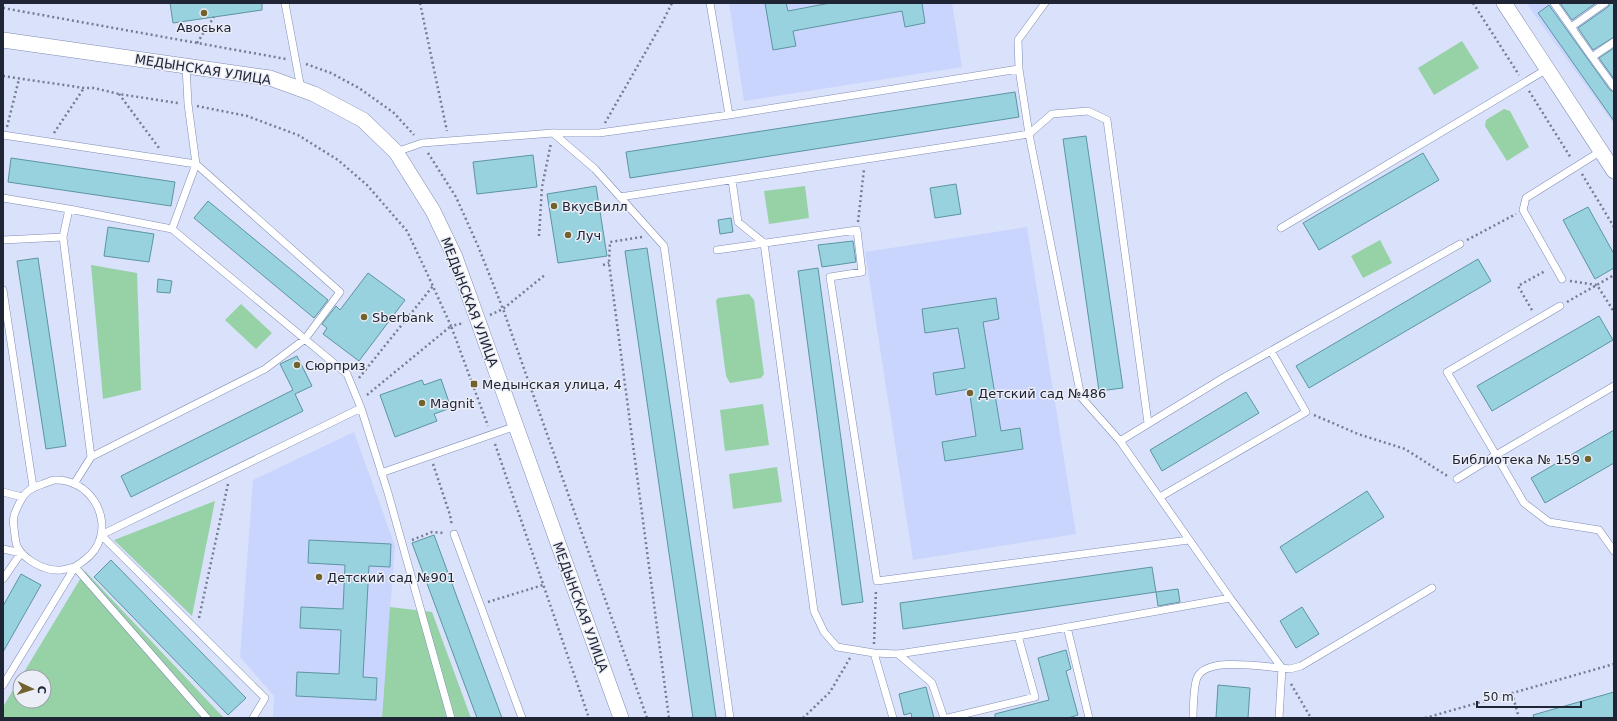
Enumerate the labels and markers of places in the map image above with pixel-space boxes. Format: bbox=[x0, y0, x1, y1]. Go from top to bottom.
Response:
marker: Авоська bbox=[199, 8, 209, 18]
place label: Авоська bbox=[176, 20, 232, 35]
place label: ВкусВилл bbox=[562, 199, 628, 214]
marker: ВкусВилл bbox=[549, 201, 559, 211]
place label: Луч bbox=[576, 228, 601, 243]
marker: Луч bbox=[563, 230, 573, 240]
place label: Sberbank bbox=[372, 310, 434, 325]
marker: Sberbank bbox=[359, 312, 369, 322]
place label: Сюрприз bbox=[305, 358, 365, 373]
marker: Сюрприз bbox=[292, 360, 302, 370]
place label: Медынская улица, 4 bbox=[482, 377, 622, 392]
marker: Медынская улица, 4 bbox=[469, 379, 479, 389]
place label: Детский сад №486 bbox=[978, 386, 1106, 401]
marker: Детский сад №486 bbox=[965, 388, 975, 398]
place label: Magnit bbox=[430, 396, 474, 411]
marker: Magnit bbox=[417, 398, 427, 408]
place label: Библиотека № 159 bbox=[1452, 452, 1580, 467]
marker: Библиотека № 159 bbox=[1583, 454, 1593, 464]
place label: Детский сад №901 bbox=[327, 570, 455, 585]
marker: Детский сад №901 bbox=[314, 572, 324, 582]

